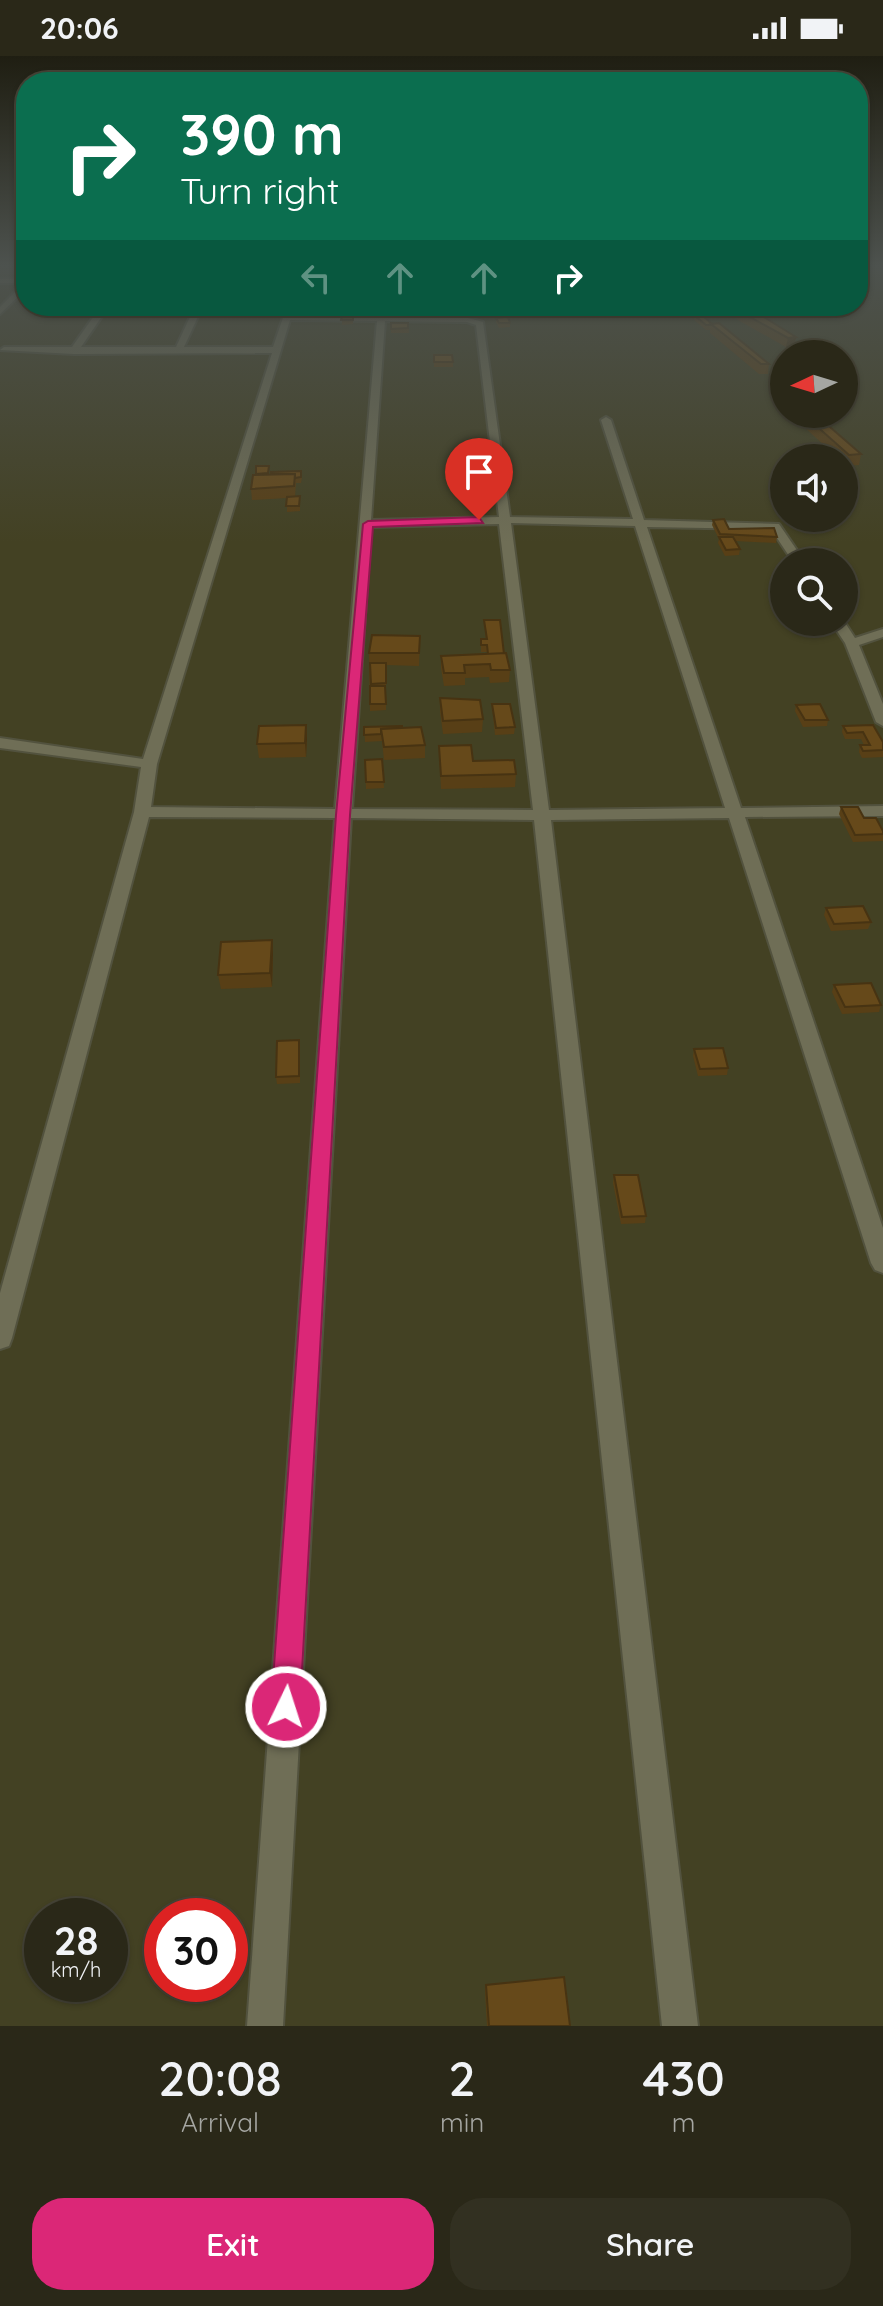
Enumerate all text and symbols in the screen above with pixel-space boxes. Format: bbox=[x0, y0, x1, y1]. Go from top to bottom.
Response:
text: 20:06 bbox=[40, 9, 119, 47]
text: 390 m bbox=[180, 99, 344, 169]
icon: right bbox=[48, 104, 152, 208]
text: Turn right bbox=[180, 168, 339, 213]
icon: left bbox=[294, 256, 338, 300]
icon: ahead bbox=[378, 256, 422, 300]
icon: ahead bbox=[462, 256, 506, 300]
icon: right bbox=[546, 256, 590, 300]
north arrow bbox=[770, 340, 858, 428]
map controls bbox=[770, 340, 858, 636]
pin bbox=[445, 438, 513, 520]
button: sound bbox=[770, 444, 858, 532]
icon: arrive bbox=[457, 450, 501, 494]
button: search bbox=[770, 548, 858, 636]
position arrow bbox=[244, 1665, 328, 1749]
speed limit sign: 30 bbox=[144, 1898, 248, 2002]
text: 28 bbox=[54, 1915, 98, 1965]
text: km/h bbox=[51, 1957, 101, 1982]
text: 20:08 bbox=[158, 2048, 282, 2108]
text: 2 bbox=[449, 2048, 476, 2108]
text: 430 bbox=[643, 2048, 725, 2108]
text: Arrival bbox=[181, 2106, 259, 2139]
text: min bbox=[440, 2106, 484, 2139]
text: m bbox=[672, 2106, 695, 2139]
button: Exit bbox=[32, 2198, 434, 2290]
button: Share bbox=[450, 2198, 851, 2290]

